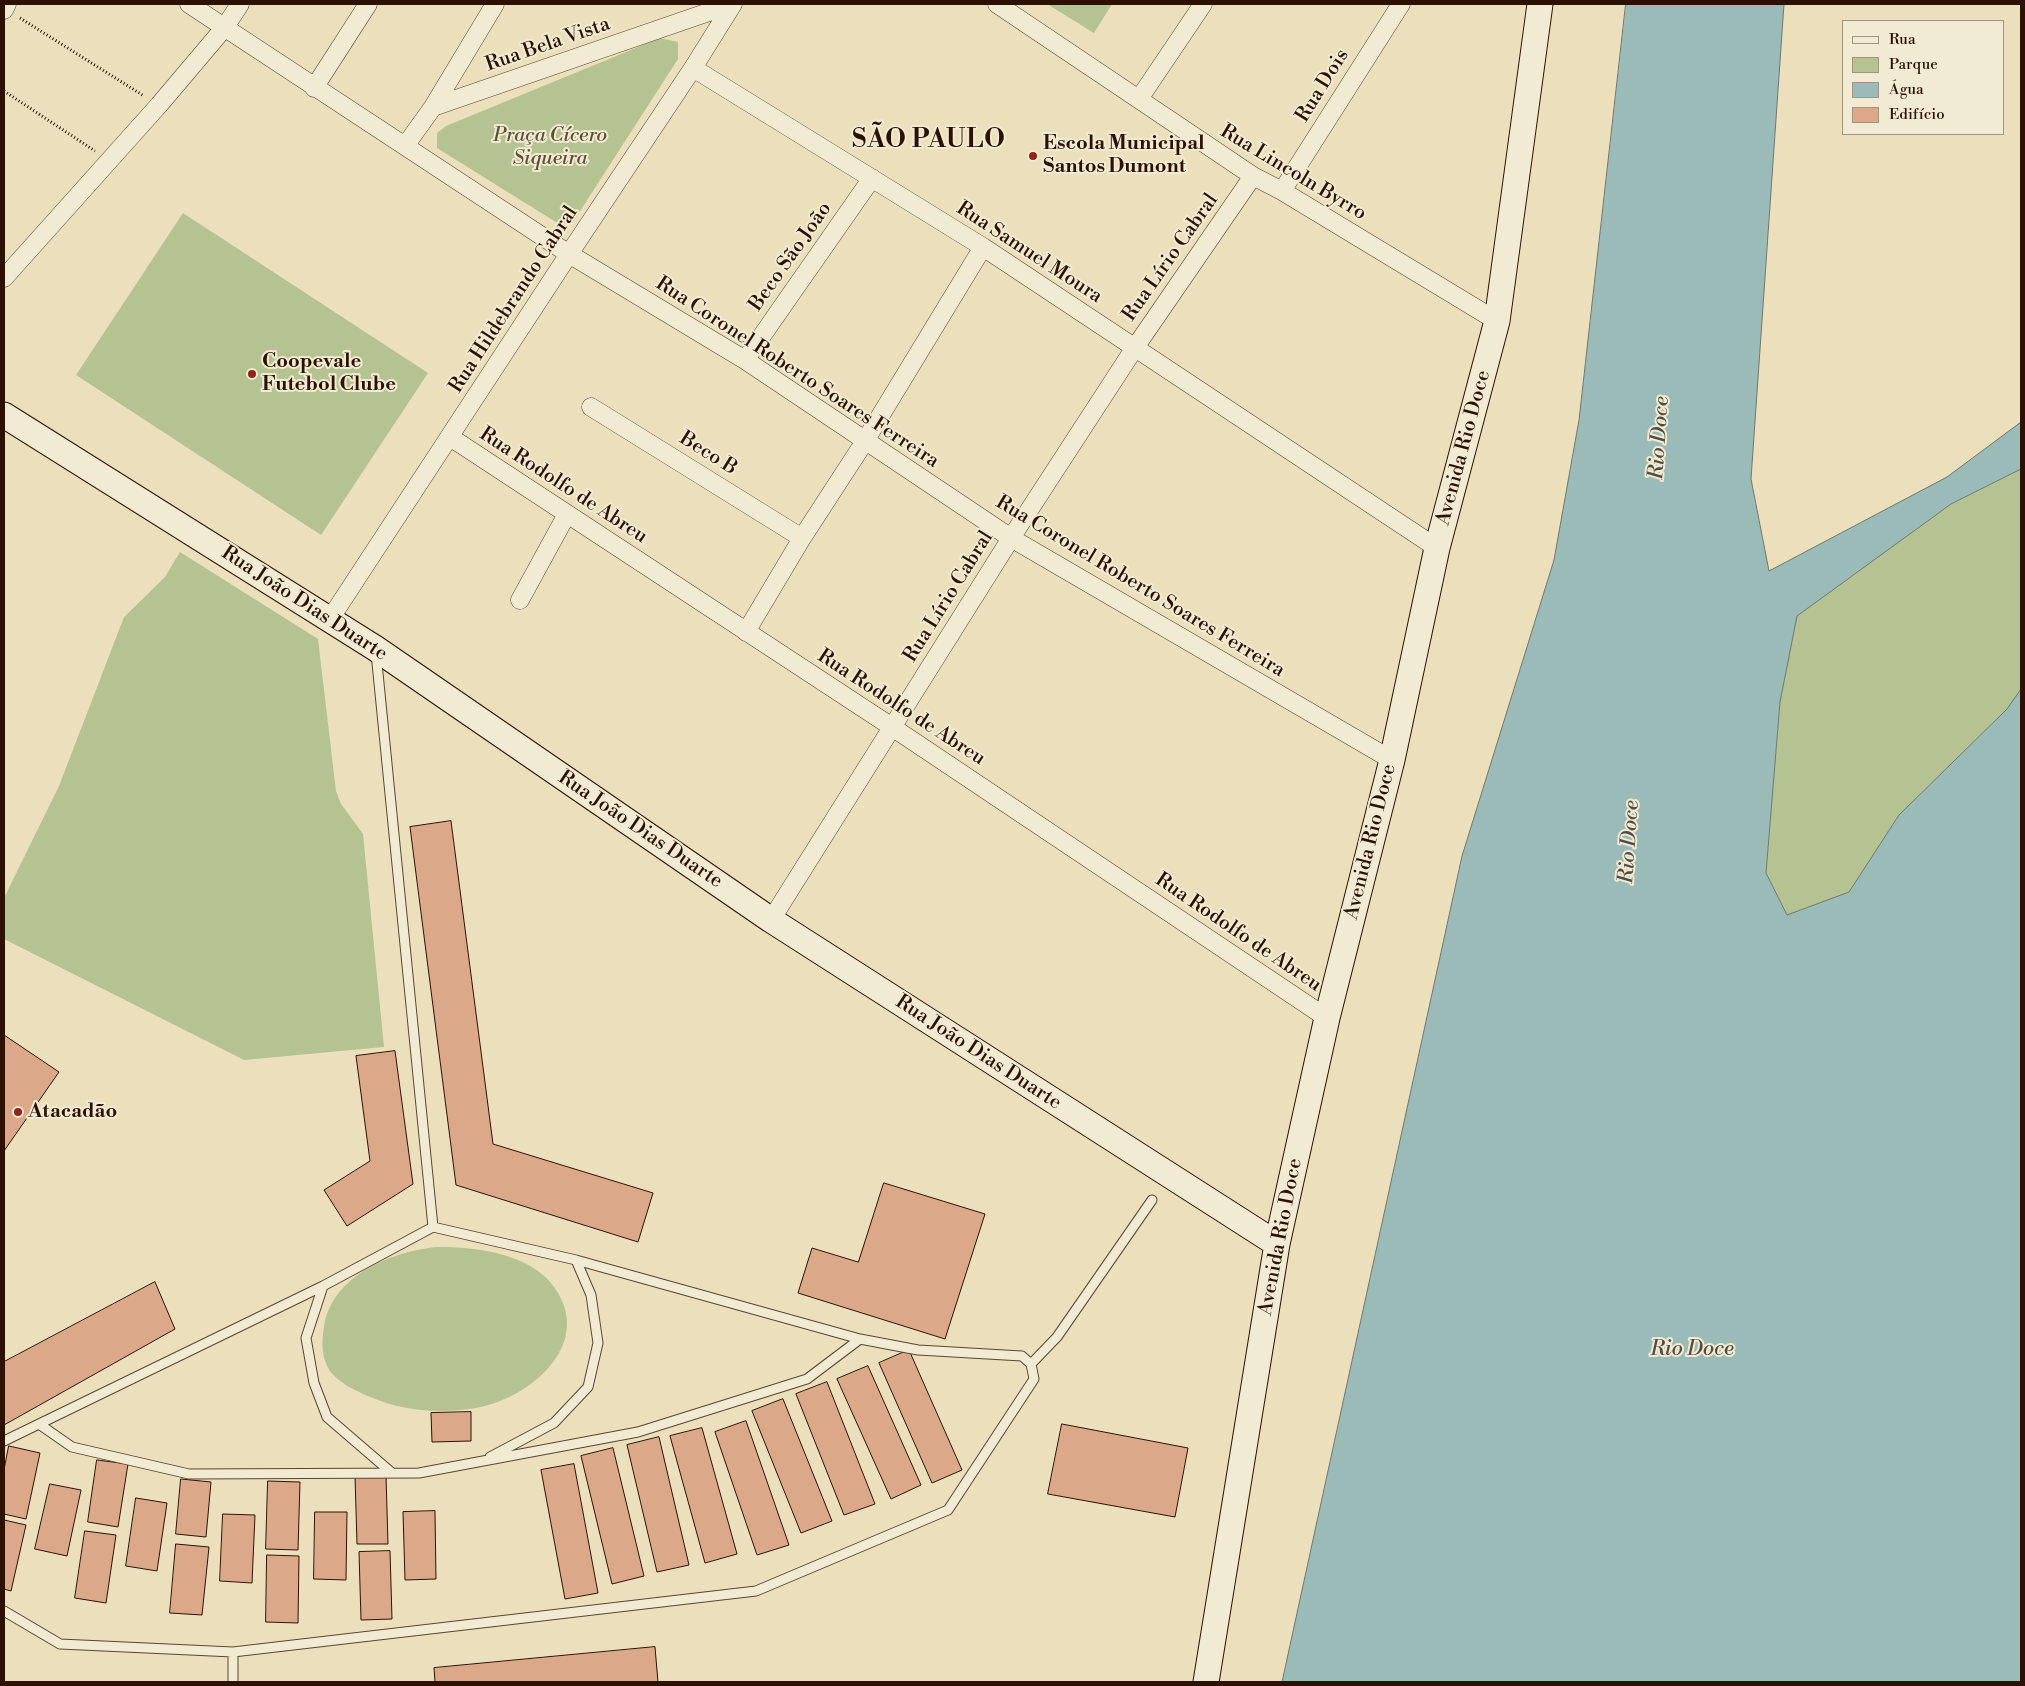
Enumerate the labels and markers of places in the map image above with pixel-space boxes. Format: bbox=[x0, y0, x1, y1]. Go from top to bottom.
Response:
place label: Escola Municipal Santos Dumont bbox=[1043, 132, 1205, 179]
marker: Escola Municipal Santos Dumont bbox=[1027, 150, 1039, 162]
place label: Coopevale Futebol Clube bbox=[262, 350, 396, 397]
marker: Coopevale Futebol Clube bbox=[246, 368, 258, 380]
place label: Atacadão bbox=[28, 1100, 117, 1124]
marker: Atacadão bbox=[12, 1106, 24, 1118]

